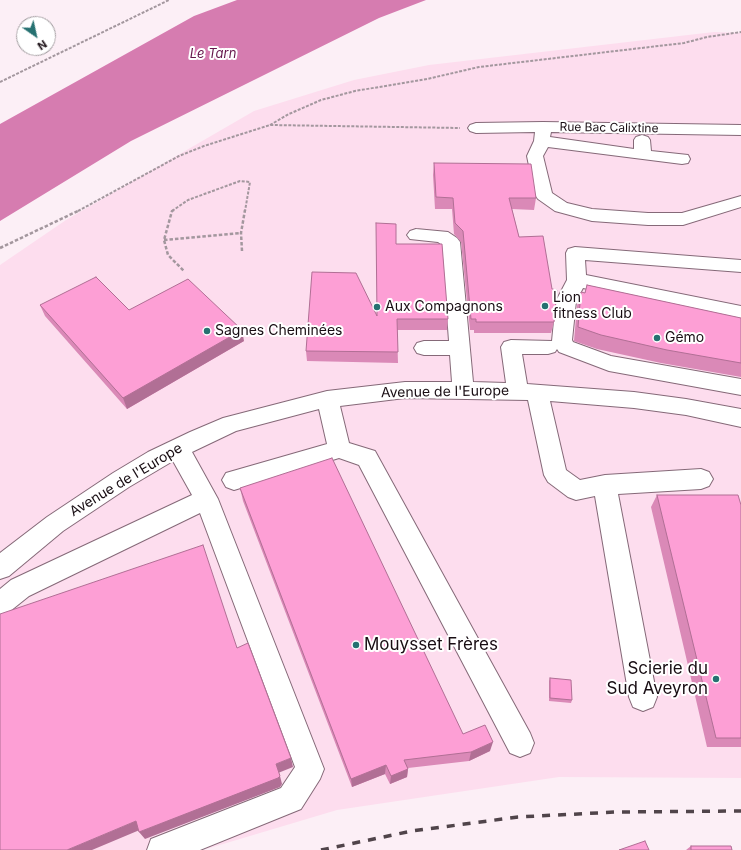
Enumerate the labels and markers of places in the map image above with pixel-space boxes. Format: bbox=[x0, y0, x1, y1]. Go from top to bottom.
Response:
place label: Lion fitness Club bbox=[553, 290, 632, 322]
place label: Aux Compagnons bbox=[385, 299, 503, 315]
marker: Lion fitness Club bbox=[540, 301, 550, 311]
marker: Aux Compagnons bbox=[372, 302, 382, 312]
place label: Sagnes Cheminées bbox=[215, 323, 342, 339]
marker: Sagnes Cheminées bbox=[202, 326, 212, 336]
place label: Gémo bbox=[665, 330, 704, 346]
marker: Gémo bbox=[652, 333, 662, 343]
place label: Mouysset Frères bbox=[364, 635, 498, 655]
marker: Mouysset Frères bbox=[351, 640, 361, 650]
place label: Scierie du Sud Aveyron bbox=[607, 659, 708, 699]
marker: Scierie du Sud Aveyron bbox=[711, 674, 721, 684]

